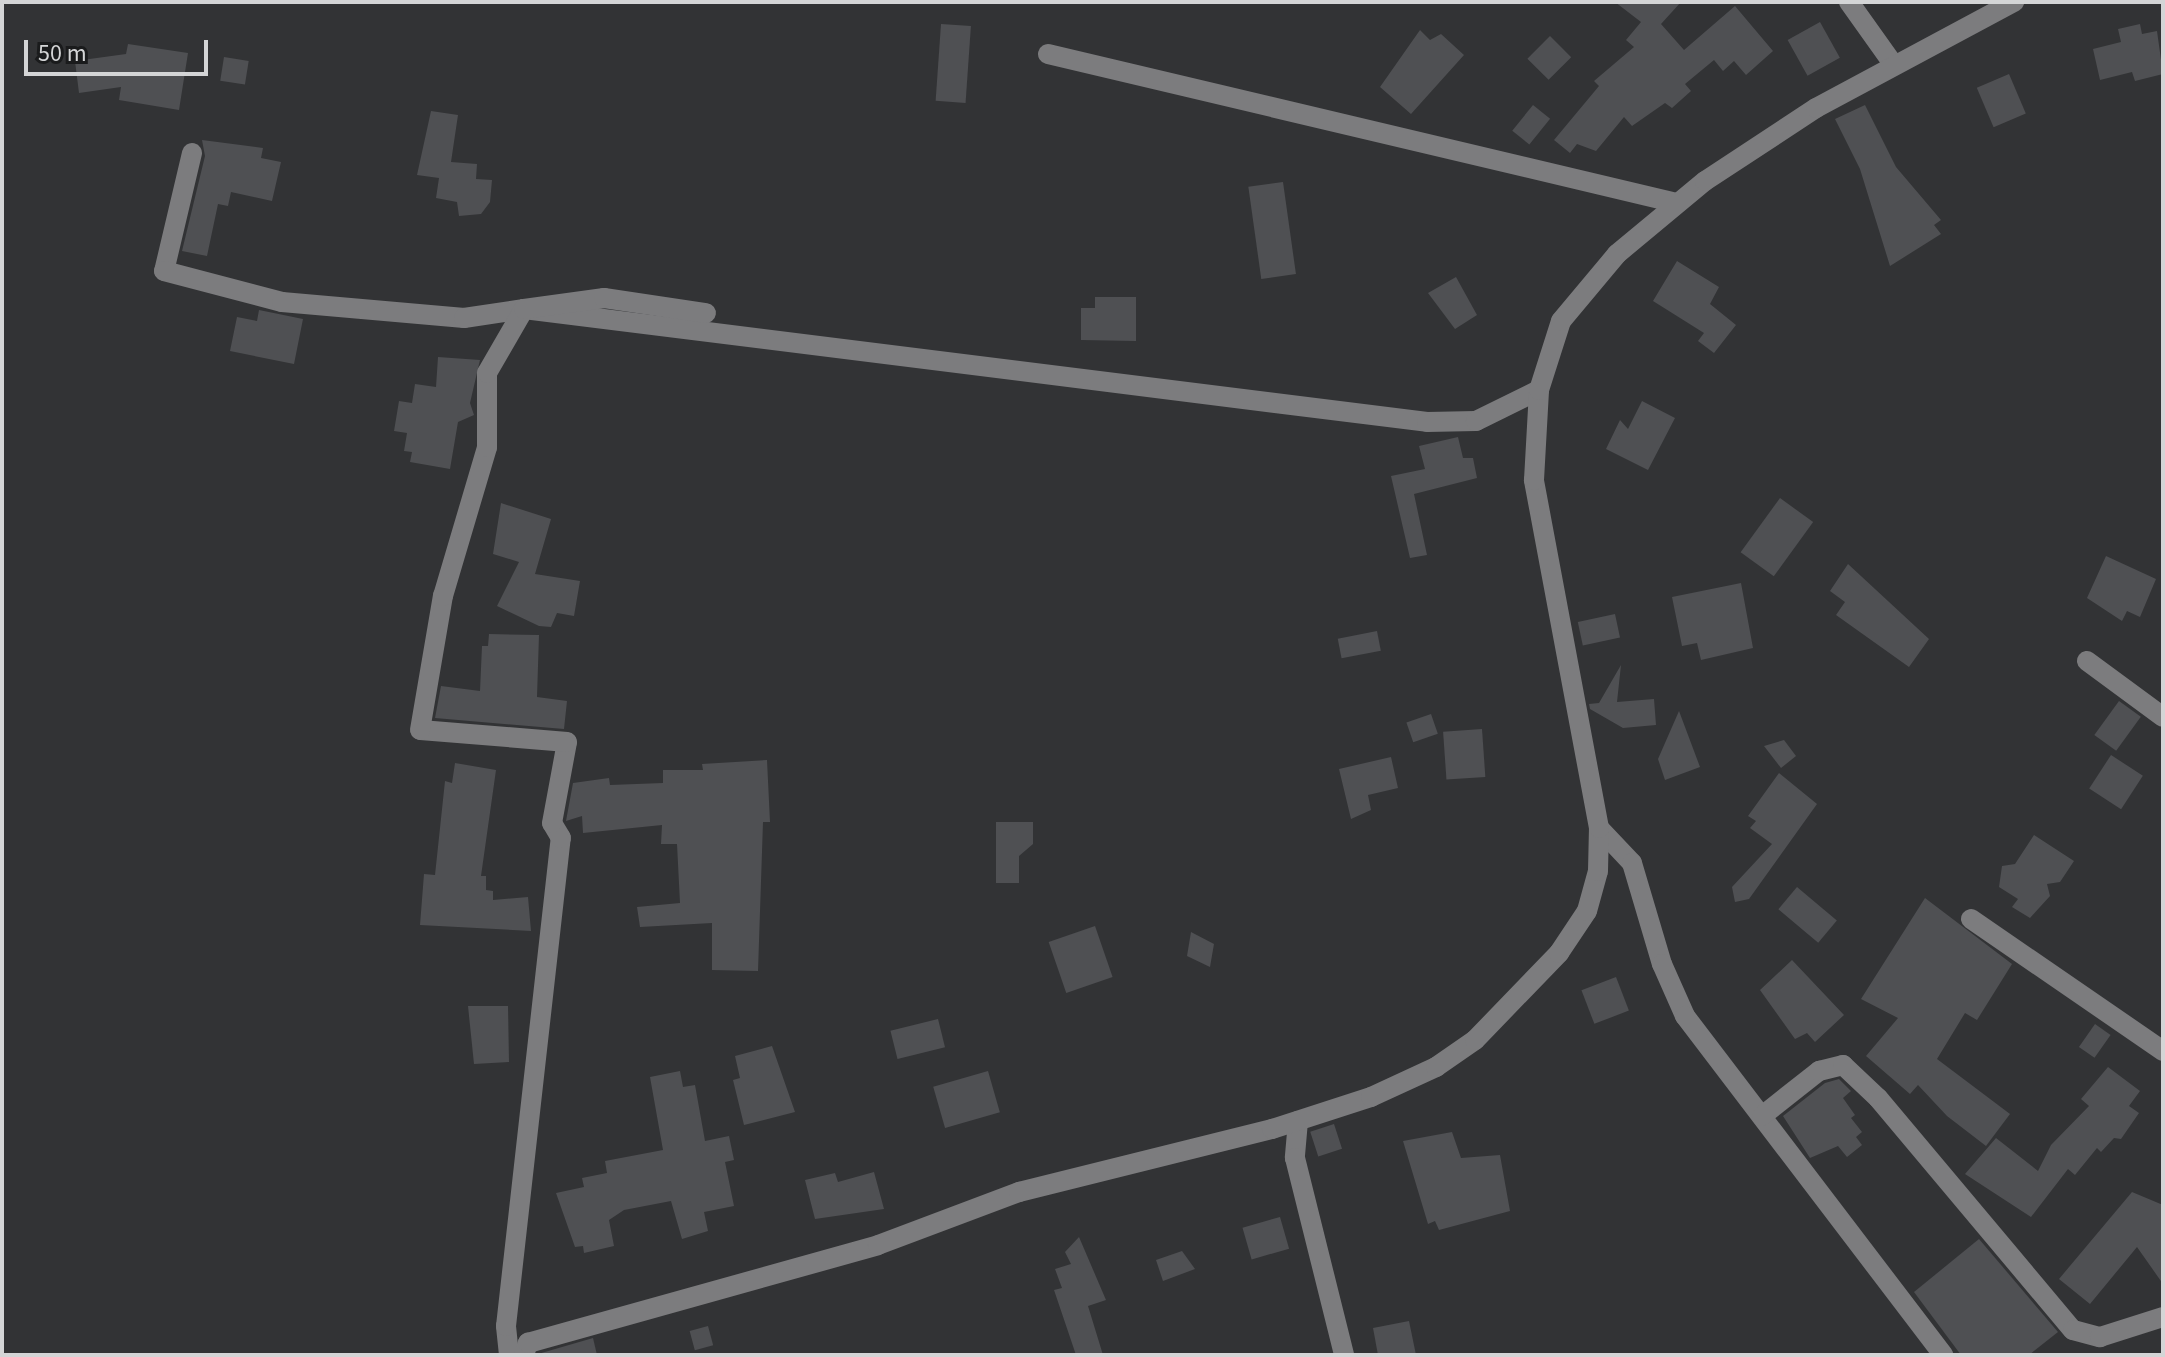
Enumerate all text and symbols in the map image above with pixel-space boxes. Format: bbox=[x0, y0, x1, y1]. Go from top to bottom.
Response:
scale bar bbox=[28, 24, 212, 74]
text: 50 m bbox=[38, 36, 87, 71]

